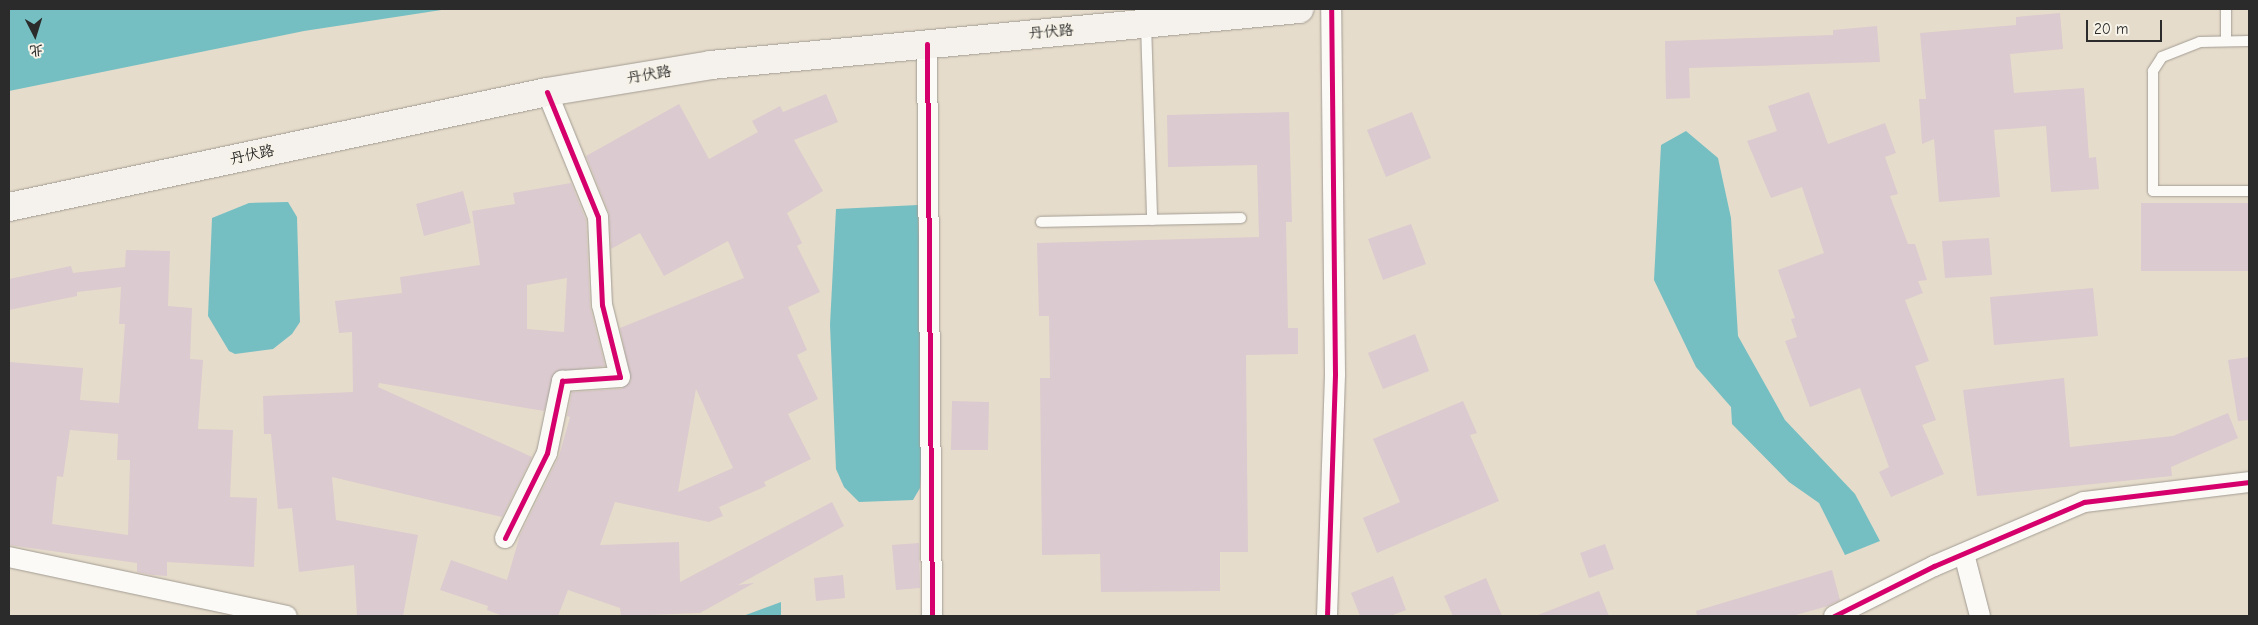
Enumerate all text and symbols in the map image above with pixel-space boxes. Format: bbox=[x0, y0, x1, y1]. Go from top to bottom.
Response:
north arrow bbox=[10, 10, 60, 60]
scale bar bbox=[2088, 10, 2164, 42]
text: 20 m bbox=[2094, 20, 2128, 38]
street label: 丹伏路 bbox=[1028, 21, 1074, 43]
text: 北 bbox=[29, 41, 44, 60]
street label: 丹伏路 bbox=[625, 62, 673, 88]
street label: 丹伏路 bbox=[228, 142, 276, 168]

